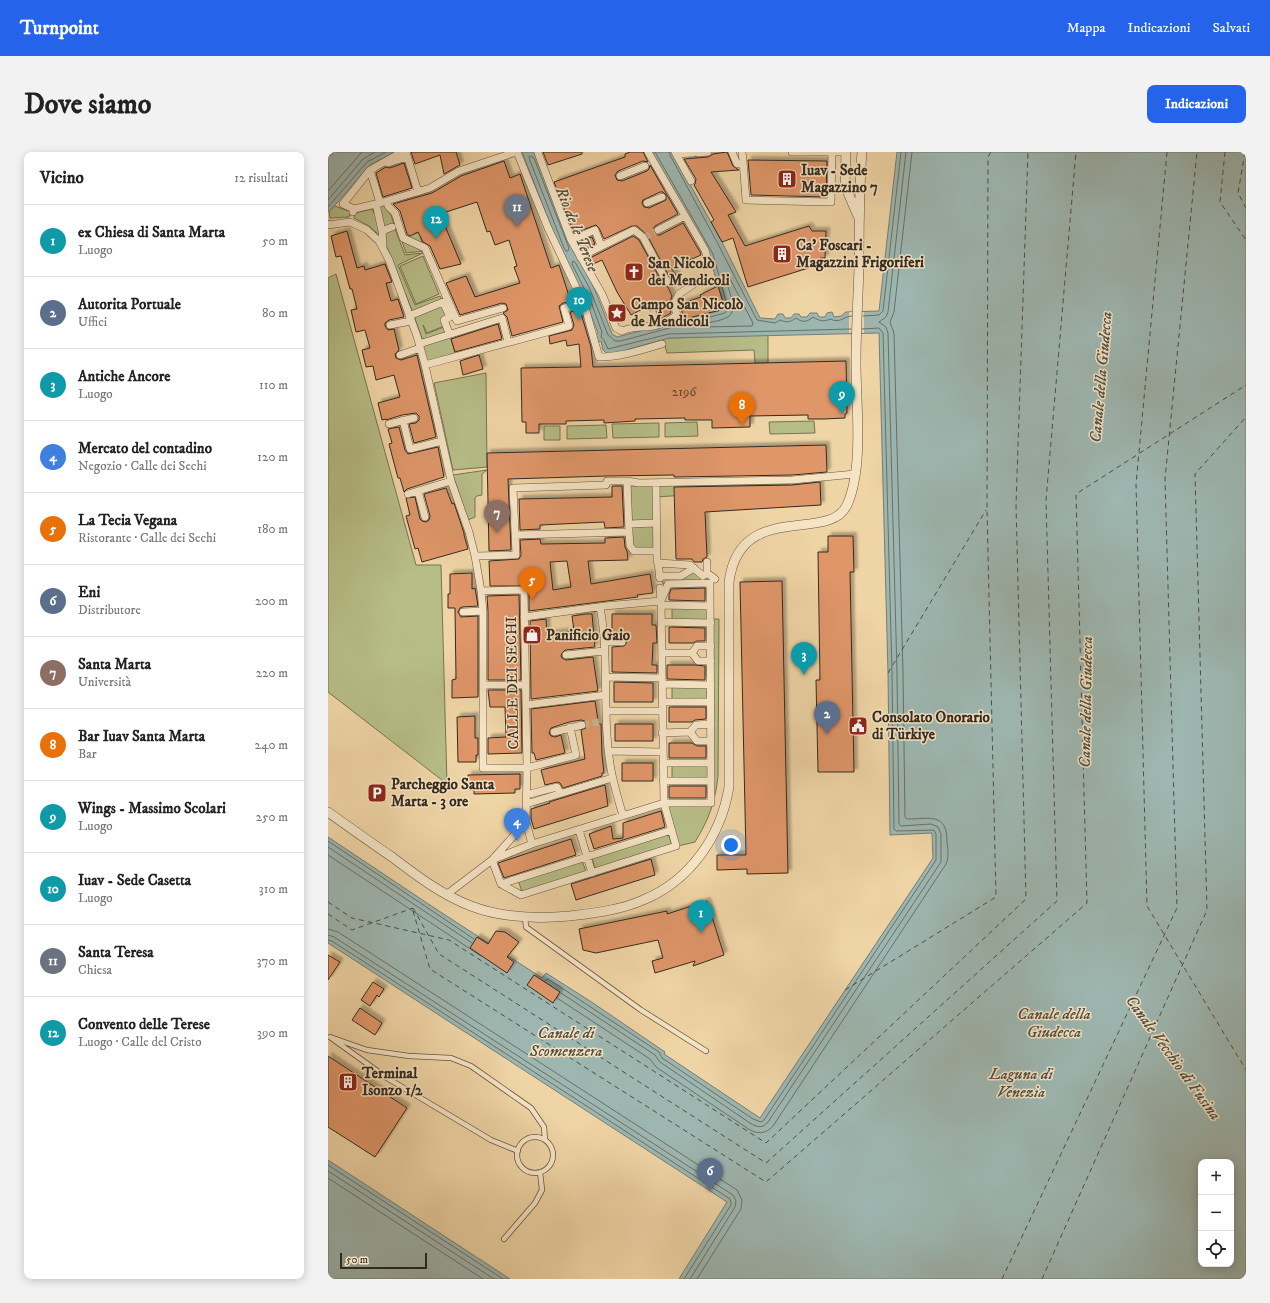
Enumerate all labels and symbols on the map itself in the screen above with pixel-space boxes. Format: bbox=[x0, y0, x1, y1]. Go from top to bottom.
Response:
place label: Iuav - Sede Magazzino 7 bbox=[801, 161, 878, 197]
building icon: Iuav - Sede Magazzino 7 bbox=[776, 168, 798, 190]
water label: Rio de le Terese bbox=[551, 183, 603, 275]
pin: 11 bbox=[504, 194, 530, 227]
pin: 12 bbox=[423, 206, 449, 239]
place label: Ca' Foscari - Magazzini Frigoriferi bbox=[796, 236, 924, 272]
building icon: Ca' Foscari - Magazzini Frigoriferi bbox=[771, 243, 793, 265]
place label: San Nicolò dei Mendicoli bbox=[648, 254, 730, 290]
church icon: San Nicolò dei Mendicoli bbox=[623, 261, 645, 283]
pin: 10 bbox=[566, 287, 592, 320]
place label: Campo San Nicolò de Mendicoli bbox=[631, 295, 744, 331]
place icon: Campo San Nicolò de Mendicoli bbox=[606, 302, 628, 324]
water label: Canale della Giudecca bbox=[1085, 311, 1117, 443]
pin: 9 bbox=[829, 381, 855, 414]
house number: 2196 bbox=[672, 384, 697, 400]
pin: 8 bbox=[729, 392, 755, 425]
pin: 7 bbox=[484, 500, 510, 533]
pin: 5 bbox=[519, 567, 545, 600]
street label: CALLE DEI SECHI bbox=[502, 616, 523, 750]
shop icon: Panificio Gaio bbox=[521, 624, 543, 646]
place label: Panificio Gaio bbox=[546, 626, 631, 645]
water label: Canale della Giudecca bbox=[1075, 636, 1097, 768]
pin: 3 bbox=[791, 642, 817, 675]
pin: 2 bbox=[814, 701, 840, 734]
place label: Consolato Onorario di Türkiye bbox=[872, 708, 991, 744]
public building icon: Consolato Onorario di Türkiye bbox=[847, 715, 869, 737]
place label: Parcheggio Santa Marta - 3 ore bbox=[391, 775, 495, 811]
parking icon: Parcheggio Santa Marta - 3 ore bbox=[366, 782, 388, 804]
pin: 4 bbox=[504, 808, 530, 841]
your location bbox=[721, 835, 741, 855]
pin: 1 bbox=[688, 900, 714, 933]
water label: Canale Vecchio di Fusina bbox=[1121, 991, 1225, 1124]
water label: Canale della Giudecca bbox=[1017, 1004, 1091, 1042]
water label: Canale di Scomenzera bbox=[529, 1023, 603, 1061]
place label: Terminal Isonzo 1/2 bbox=[361, 1064, 423, 1100]
water label: Laguna di Venezia bbox=[988, 1064, 1054, 1102]
building icon: Terminal Isonzo 1/2 bbox=[337, 1071, 359, 1093]
pin: 6 bbox=[697, 1158, 723, 1191]
scale bar bbox=[340, 1251, 427, 1270]

